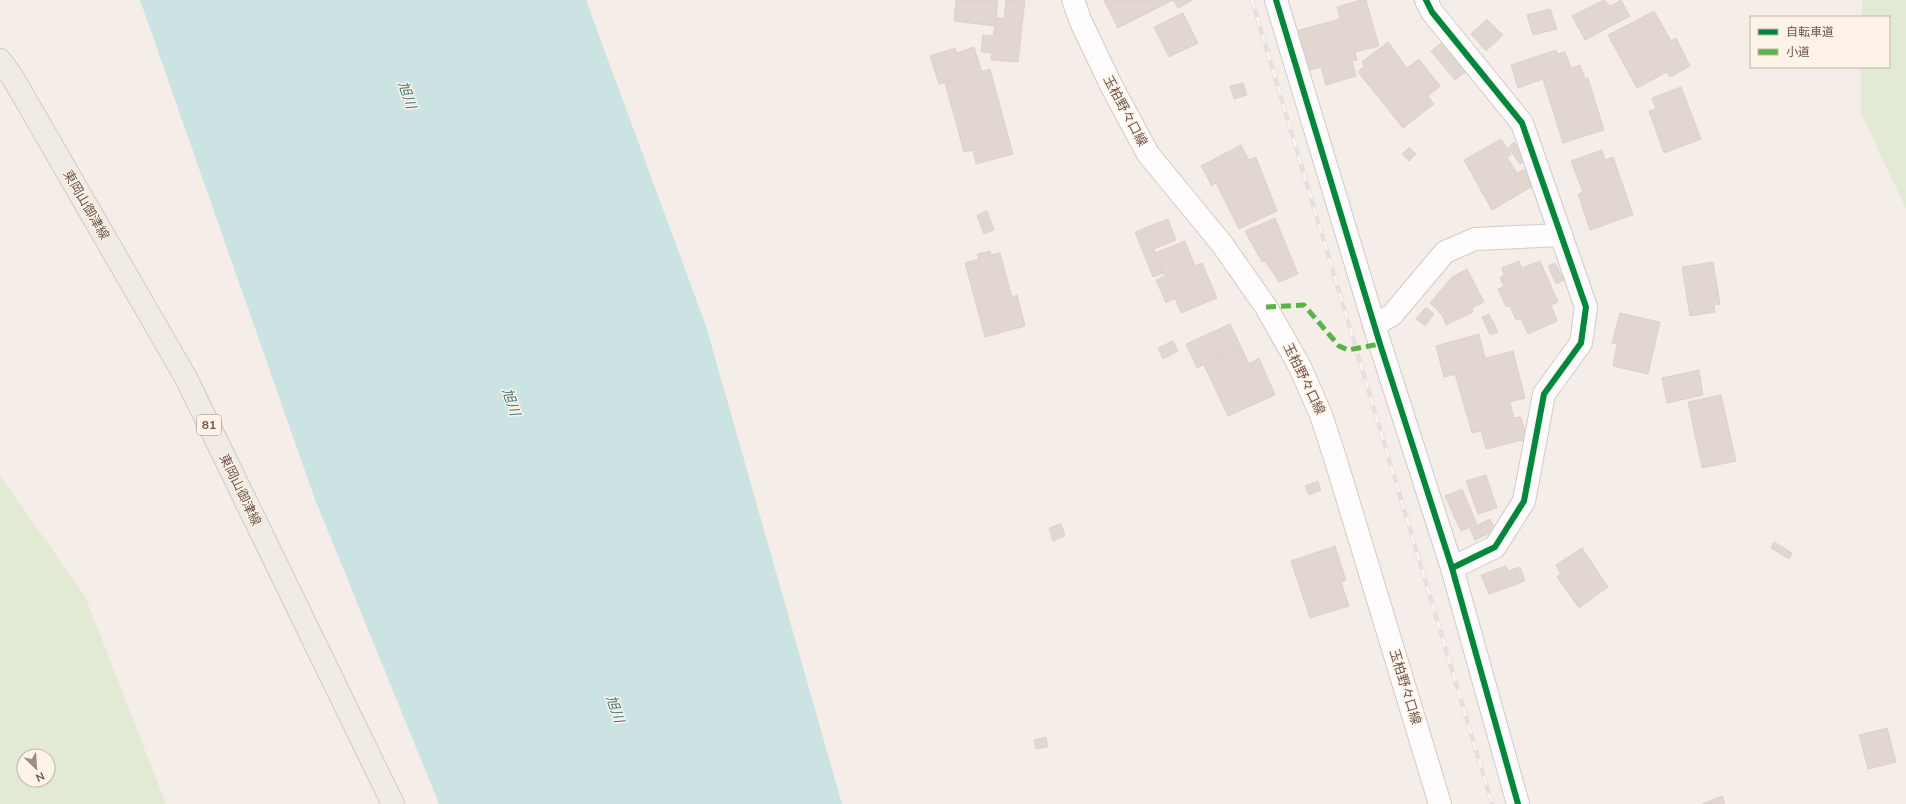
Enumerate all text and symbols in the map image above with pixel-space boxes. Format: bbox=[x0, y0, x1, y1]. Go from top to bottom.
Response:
legend bbox=[1750, 16, 1890, 68]
text: 自転車道 bbox=[1786, 24, 1834, 40]
text: 小道 bbox=[1786, 44, 1810, 60]
street label: 玉柏野々口線 bbox=[1099, 72, 1151, 150]
water label: 旭川 bbox=[393, 79, 421, 113]
street label: 東岡山御津線 bbox=[59, 167, 113, 243]
street label: 玉柏野々口線 bbox=[1279, 340, 1329, 418]
water label: 旭川 bbox=[497, 386, 525, 420]
road number: 81 bbox=[197, 415, 221, 435]
street label: 東岡山御津線 bbox=[215, 451, 265, 529]
street label: 玉柏野々口線 bbox=[1385, 647, 1425, 727]
water label: 旭川 bbox=[601, 693, 629, 727]
north arrow bbox=[16, 748, 56, 788]
text: N bbox=[33, 768, 47, 785]

